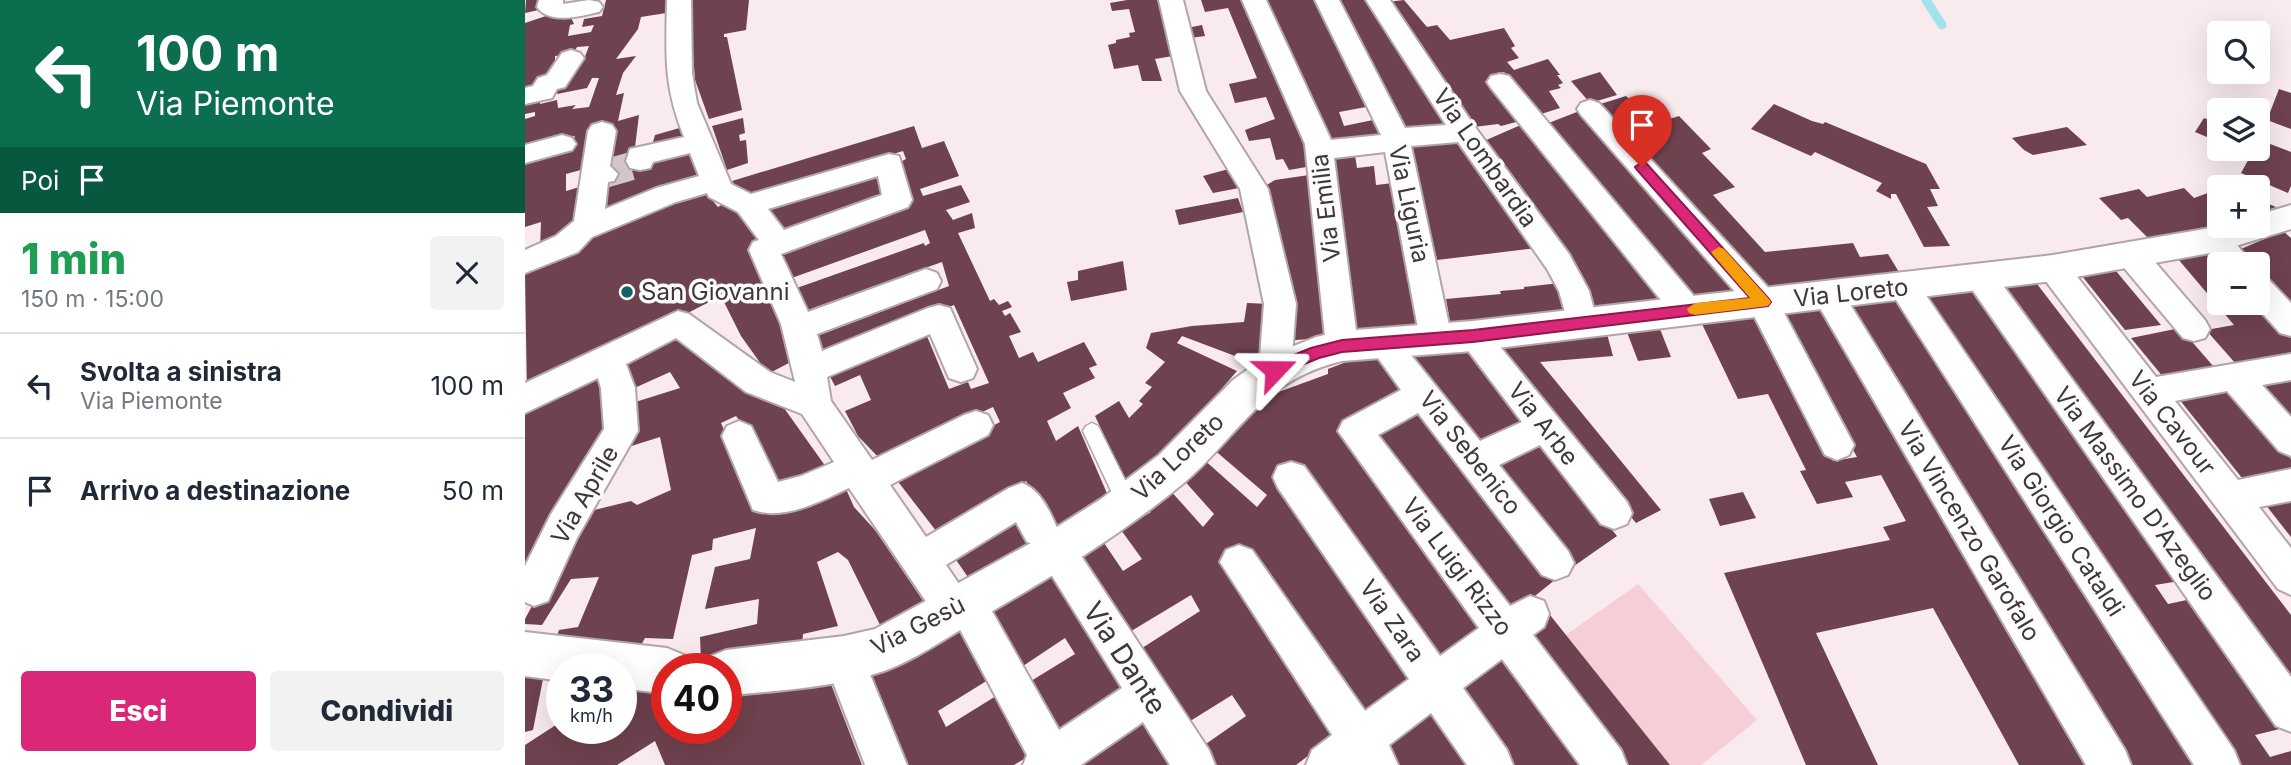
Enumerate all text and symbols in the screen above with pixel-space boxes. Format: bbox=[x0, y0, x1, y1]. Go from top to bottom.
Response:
map controls bbox=[2207, 21, 2270, 315]
button: search bbox=[2207, 21, 2270, 84]
text: 100 m bbox=[136, 24, 280, 83]
icon: left bbox=[21, 28, 112, 119]
street label: Via Lombardia bbox=[1427, 83, 1544, 233]
text: Via Piemonte bbox=[136, 84, 335, 123]
pin bbox=[1612, 95, 1672, 167]
button: layers bbox=[2207, 98, 2270, 161]
icon: arrive bbox=[1623, 106, 1661, 144]
street label: Via Liguria bbox=[1383, 142, 1436, 265]
street label: Via Emilia bbox=[1304, 152, 1347, 264]
icon: arrive bbox=[73, 161, 111, 199]
text: Poi bbox=[21, 165, 59, 196]
button: + bbox=[2207, 175, 2270, 238]
text: 1 min bbox=[21, 233, 126, 284]
button: close bbox=[430, 236, 504, 310]
button: − bbox=[2207, 252, 2270, 315]
street label: Via Loreto bbox=[1792, 272, 1910, 313]
place label: San Giovanni bbox=[641, 277, 789, 306]
marker: San Giovanni bbox=[619, 284, 635, 300]
text: 150 m · 15:00 bbox=[21, 285, 164, 313]
position arrow bbox=[1238, 333, 1312, 407]
text: Svolta a sinistra bbox=[80, 356, 282, 387]
street label: Via Cavour bbox=[2123, 365, 2222, 480]
icon: left bbox=[21, 367, 59, 405]
text: 100 m bbox=[431, 370, 504, 401]
street label: Via Arbe bbox=[1502, 376, 1585, 471]
street label: Via Massimo D'Azeglio bbox=[2048, 381, 2223, 607]
street label: Via Sebenico bbox=[1413, 385, 1528, 520]
text: Via Piemonte bbox=[80, 387, 223, 415]
street label: Via Loreto bbox=[1126, 407, 1230, 507]
street label: Via Vincenzo Garofalo bbox=[1892, 415, 2047, 646]
street label: Via Giorgio Cataldi bbox=[1992, 430, 2131, 622]
street label: Via Aprile bbox=[545, 440, 624, 549]
icon: arrive bbox=[21, 472, 59, 510]
text: Arrivo a destinazione bbox=[80, 475, 350, 506]
text: 50 m bbox=[442, 475, 504, 506]
street label: Via Luigi Rizzo bbox=[1396, 492, 1519, 641]
street label: Via Zara bbox=[1354, 574, 1431, 667]
street label: Via Gesù bbox=[866, 590, 970, 661]
street label: Via Dante bbox=[1076, 595, 1174, 721]
speed limit sign: 40 bbox=[651, 653, 742, 744]
text: 33 bbox=[569, 668, 614, 710]
button: Esci bbox=[21, 671, 256, 751]
button: Condividi bbox=[270, 671, 504, 751]
text: km/h bbox=[570, 705, 613, 726]

